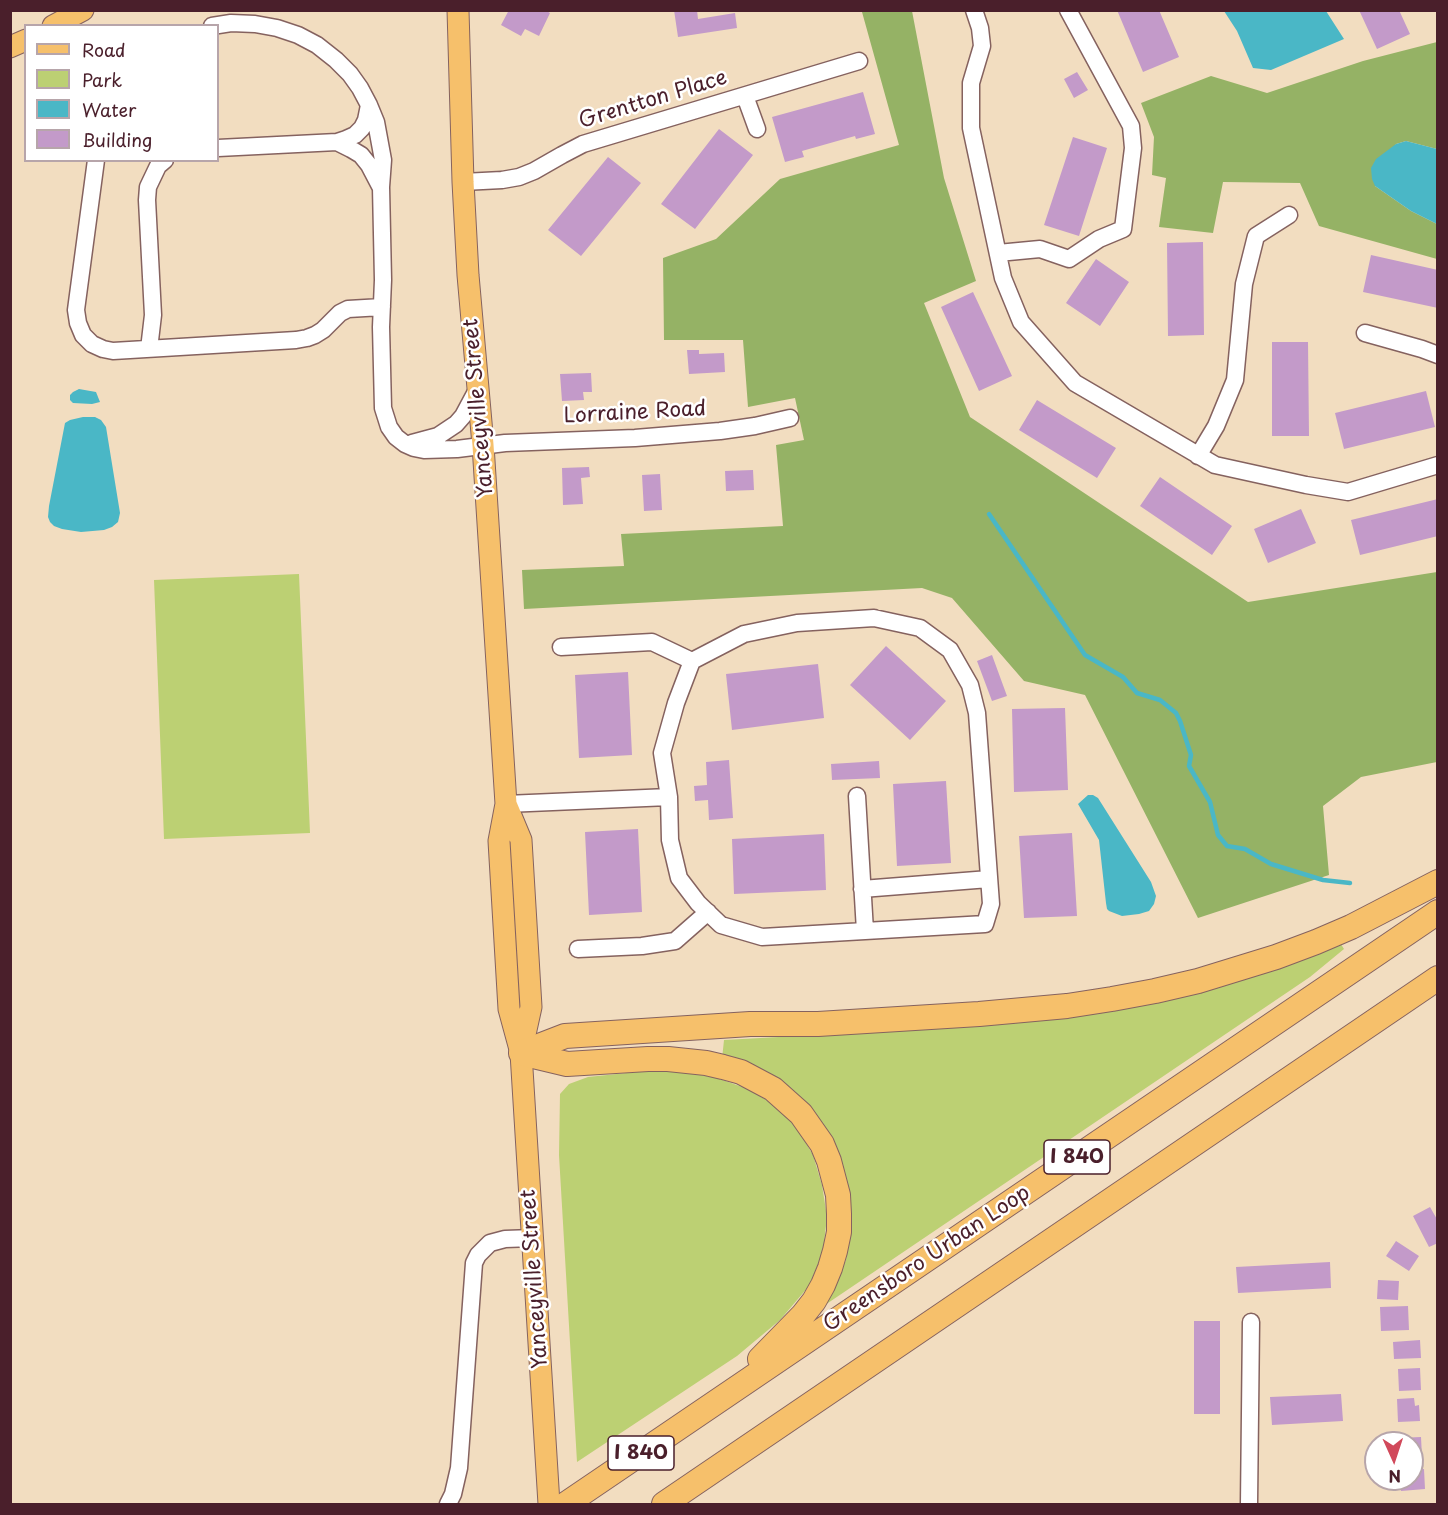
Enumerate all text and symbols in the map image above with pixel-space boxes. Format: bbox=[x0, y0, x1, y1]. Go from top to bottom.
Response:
legend bbox=[24, 24, 219, 162]
text: Road bbox=[82, 36, 126, 63]
street label: Grentton Place bbox=[576, 65, 730, 135]
text: Park bbox=[82, 66, 122, 93]
text: Water bbox=[82, 96, 136, 123]
text: Building bbox=[82, 126, 152, 153]
street label: Yanceyville Street bbox=[459, 317, 499, 499]
street label: Lorraine Road bbox=[563, 397, 707, 429]
road number: I 840 bbox=[1044, 1140, 1110, 1174]
street label: Greensboro Urban Loop bbox=[819, 1180, 1035, 1338]
street label: Yanceyville Street bbox=[516, 1188, 554, 1370]
north arrow bbox=[1364, 1431, 1424, 1491]
road number: I 840 bbox=[608, 1436, 674, 1470]
text: N bbox=[1388, 1465, 1402, 1489]

